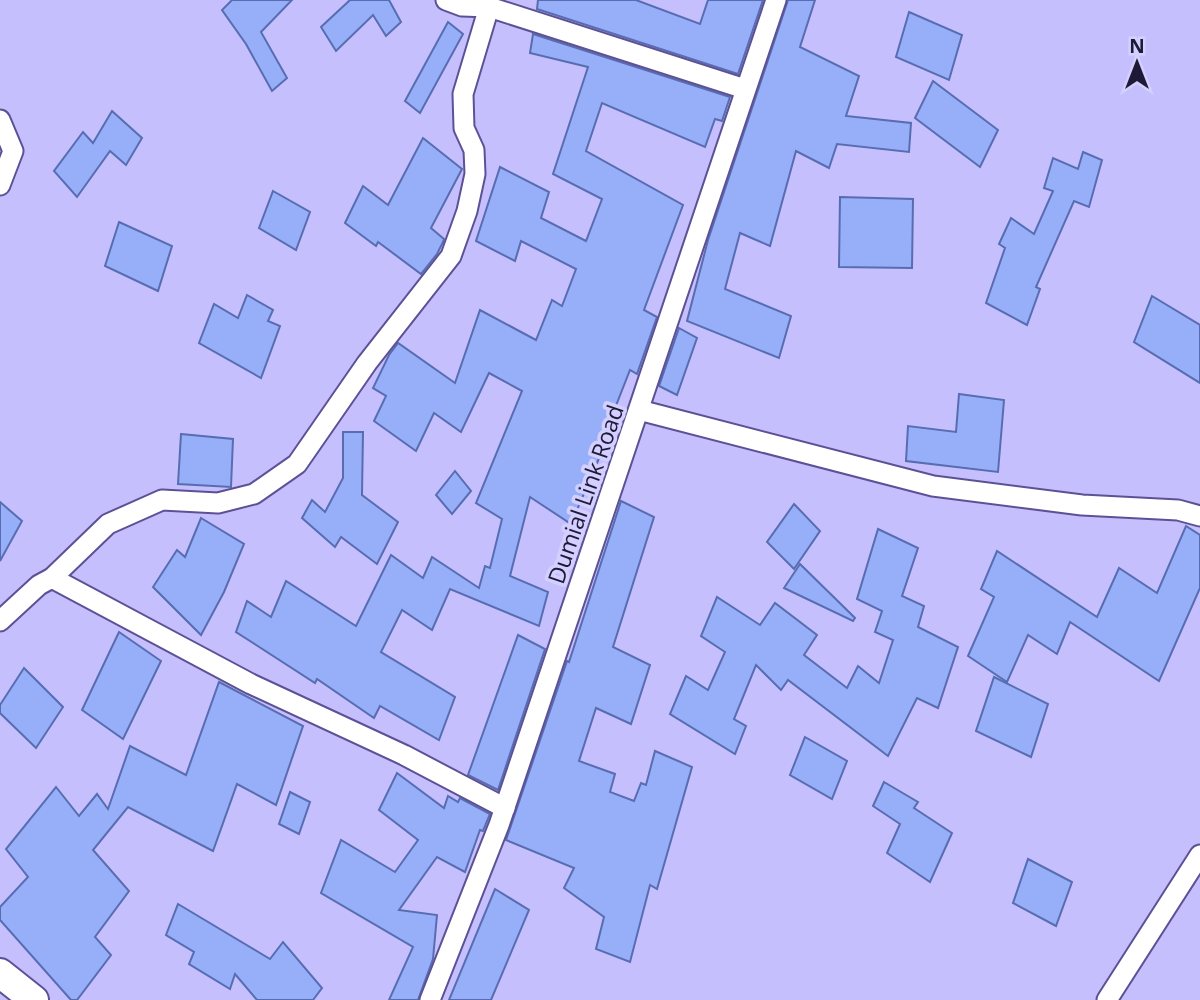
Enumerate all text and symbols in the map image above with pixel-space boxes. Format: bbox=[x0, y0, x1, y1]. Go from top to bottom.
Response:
north arrow bbox=[1102, 28, 1172, 98]
text: N bbox=[1129, 33, 1145, 59]
street label: Dumial Link Road bbox=[539, 400, 631, 588]

